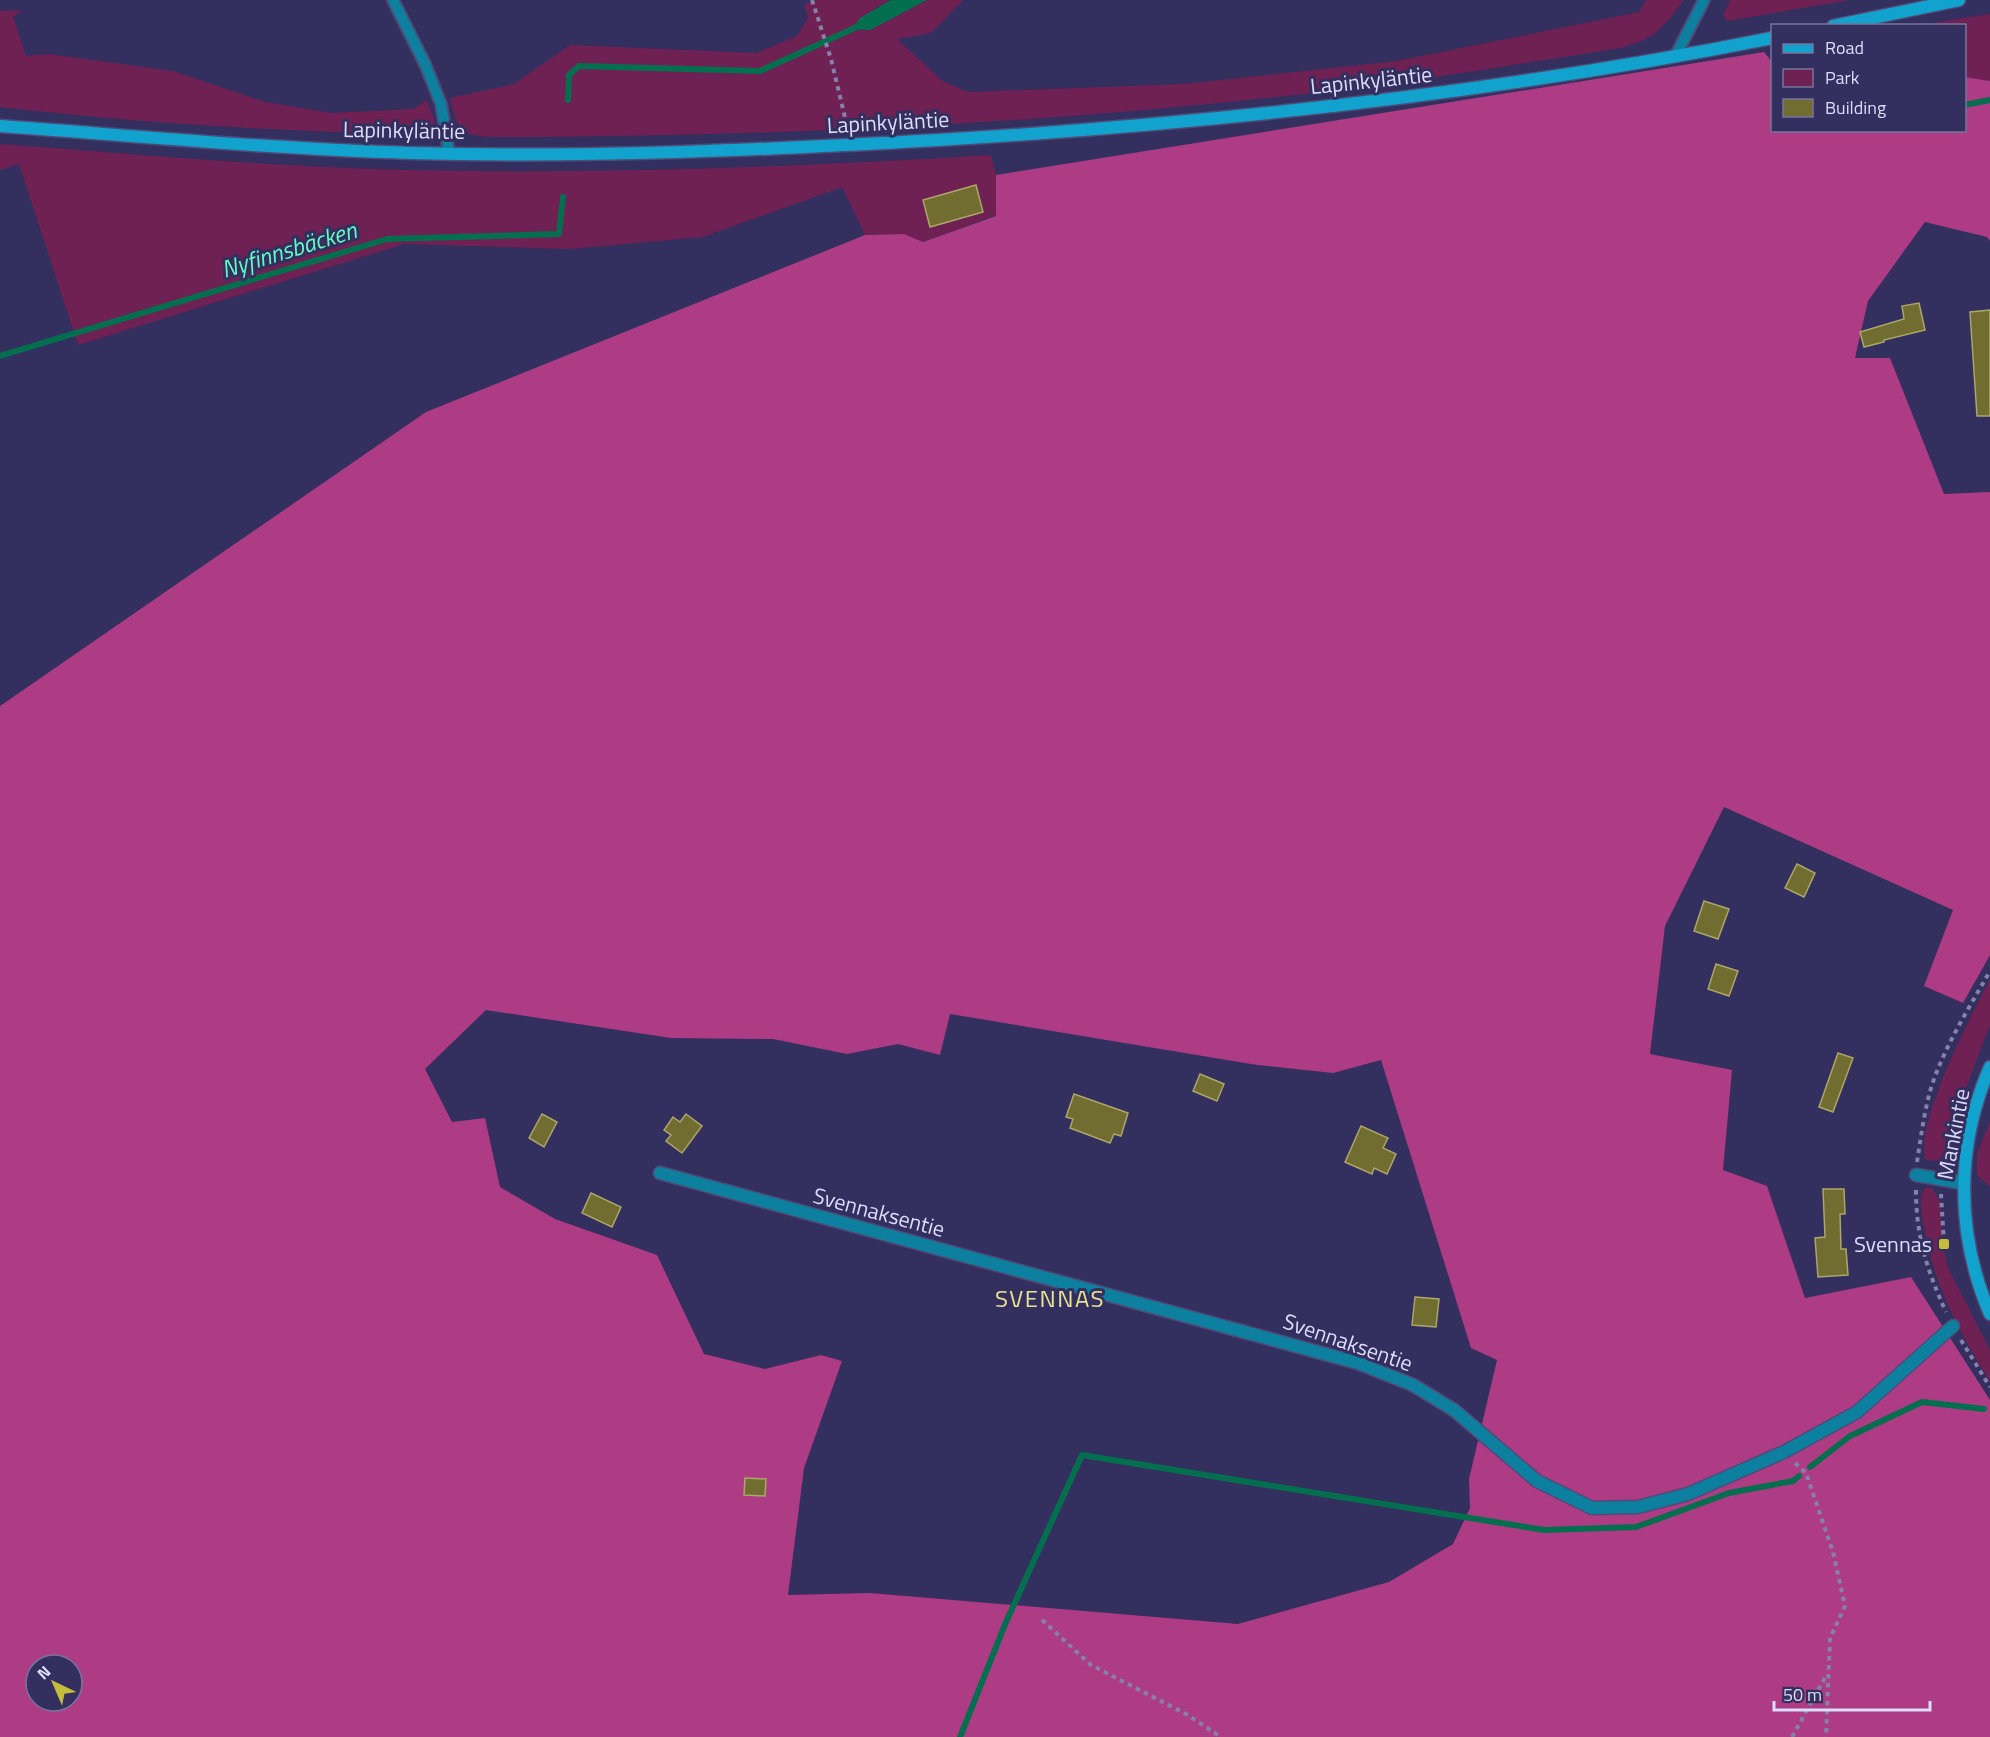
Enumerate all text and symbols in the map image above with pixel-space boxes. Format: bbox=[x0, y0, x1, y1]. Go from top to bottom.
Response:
legend bbox=[1771, 24, 1966, 132]
text: Road bbox=[1825, 34, 1864, 61]
street label: Lapinkyläntie bbox=[1308, 57, 1434, 103]
text: Park bbox=[1825, 64, 1860, 91]
text: Building bbox=[1825, 94, 1886, 121]
street label: Lapinkyläntie bbox=[826, 102, 950, 142]
street label: Lapinkyläntie bbox=[342, 112, 466, 148]
water label: Nyfinnsbäcken bbox=[217, 211, 362, 287]
street label: Mankintie bbox=[1928, 1086, 1978, 1182]
street label: Svennaksentie bbox=[809, 1178, 949, 1246]
place label: Svennas bbox=[1854, 1227, 1932, 1261]
marker: Svennas bbox=[1937, 1237, 1951, 1251]
district label: SVENNAS bbox=[995, 1280, 1105, 1316]
street label: Svennaksentie bbox=[1279, 1304, 1417, 1380]
north arrow bbox=[24, 1653, 84, 1713]
text: N bbox=[31, 1660, 56, 1685]
scale bar bbox=[1774, 1674, 1930, 1712]
text: 50 m bbox=[1783, 1681, 1822, 1708]

